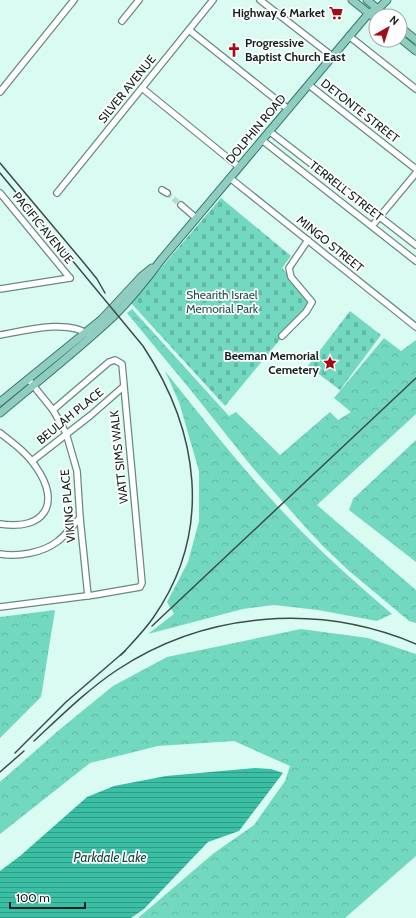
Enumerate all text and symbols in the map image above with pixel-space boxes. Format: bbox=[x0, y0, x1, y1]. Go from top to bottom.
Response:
place label: Highway 6 Market bbox=[232, 5, 325, 20]
supermarket icon: Highway 6 Market bbox=[328, 5, 344, 21]
north arrow bbox=[368, 8, 408, 48]
text: N bbox=[387, 12, 402, 28]
place label: Progressive Baptist Church East bbox=[245, 35, 345, 64]
church icon: Progressive Baptist Church East bbox=[226, 42, 242, 58]
street label: SILVER AVENUE bbox=[95, 51, 159, 126]
street label: DETONTE STREET bbox=[318, 75, 403, 146]
street label: DOLPHIN ROAD bbox=[222, 91, 289, 166]
street label: TERRELL STREET bbox=[307, 157, 387, 224]
street label: PACIFIC AVENUE bbox=[10, 189, 77, 267]
street label: MINGO STREET bbox=[294, 212, 367, 275]
park label: Shearith Israel Memorial Park bbox=[186, 287, 259, 316]
place label: Beeman Memorial Cemetery bbox=[224, 348, 320, 377]
place icon: Beeman Memorial Cemetery bbox=[322, 355, 338, 371]
street label: BEULAH PLACE bbox=[33, 384, 106, 447]
street label: WATT SIMS WALK bbox=[106, 409, 131, 504]
street label: VIKING PLACE bbox=[57, 468, 78, 543]
water label: Parkdale Lake bbox=[74, 849, 146, 865]
scale bar bbox=[10, 884, 85, 910]
text: 100 m bbox=[16, 890, 50, 905]

